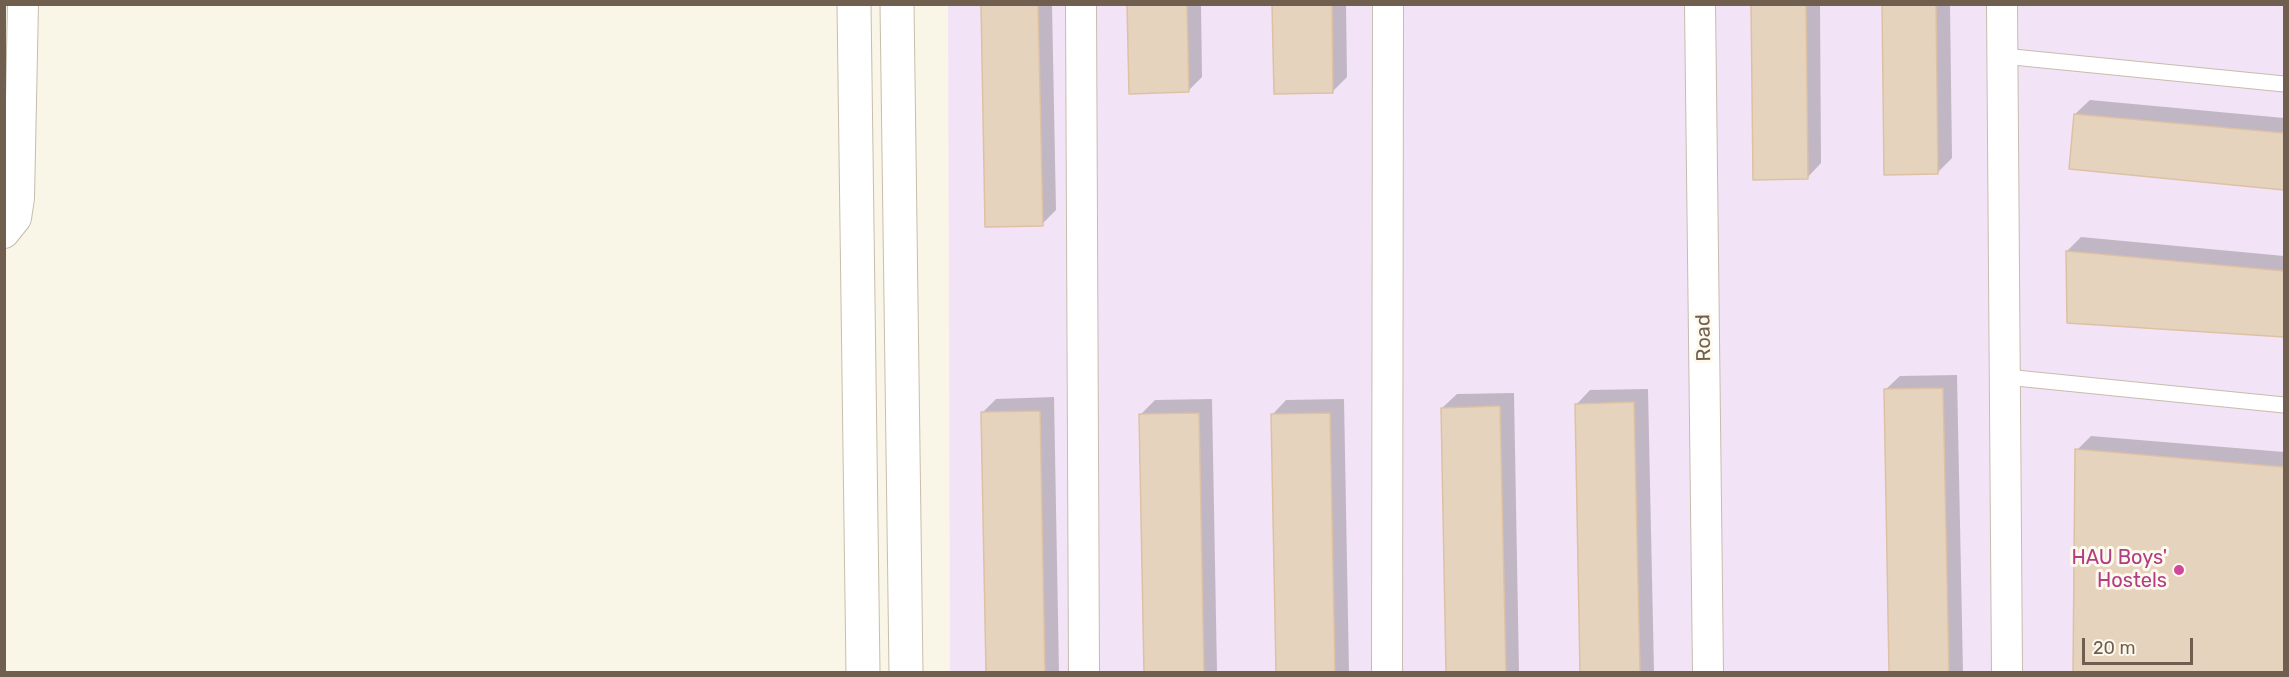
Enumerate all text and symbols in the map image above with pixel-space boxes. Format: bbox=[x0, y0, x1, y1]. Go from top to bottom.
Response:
street label: Road bbox=[1692, 314, 1716, 362]
place label: HAU Boys' Hostels bbox=[2071, 546, 2167, 593]
marker: HAU Boys' Hostels bbox=[2172, 563, 2186, 577]
scale bar bbox=[2085, 626, 2196, 664]
text: 20 m bbox=[2093, 637, 2135, 659]

